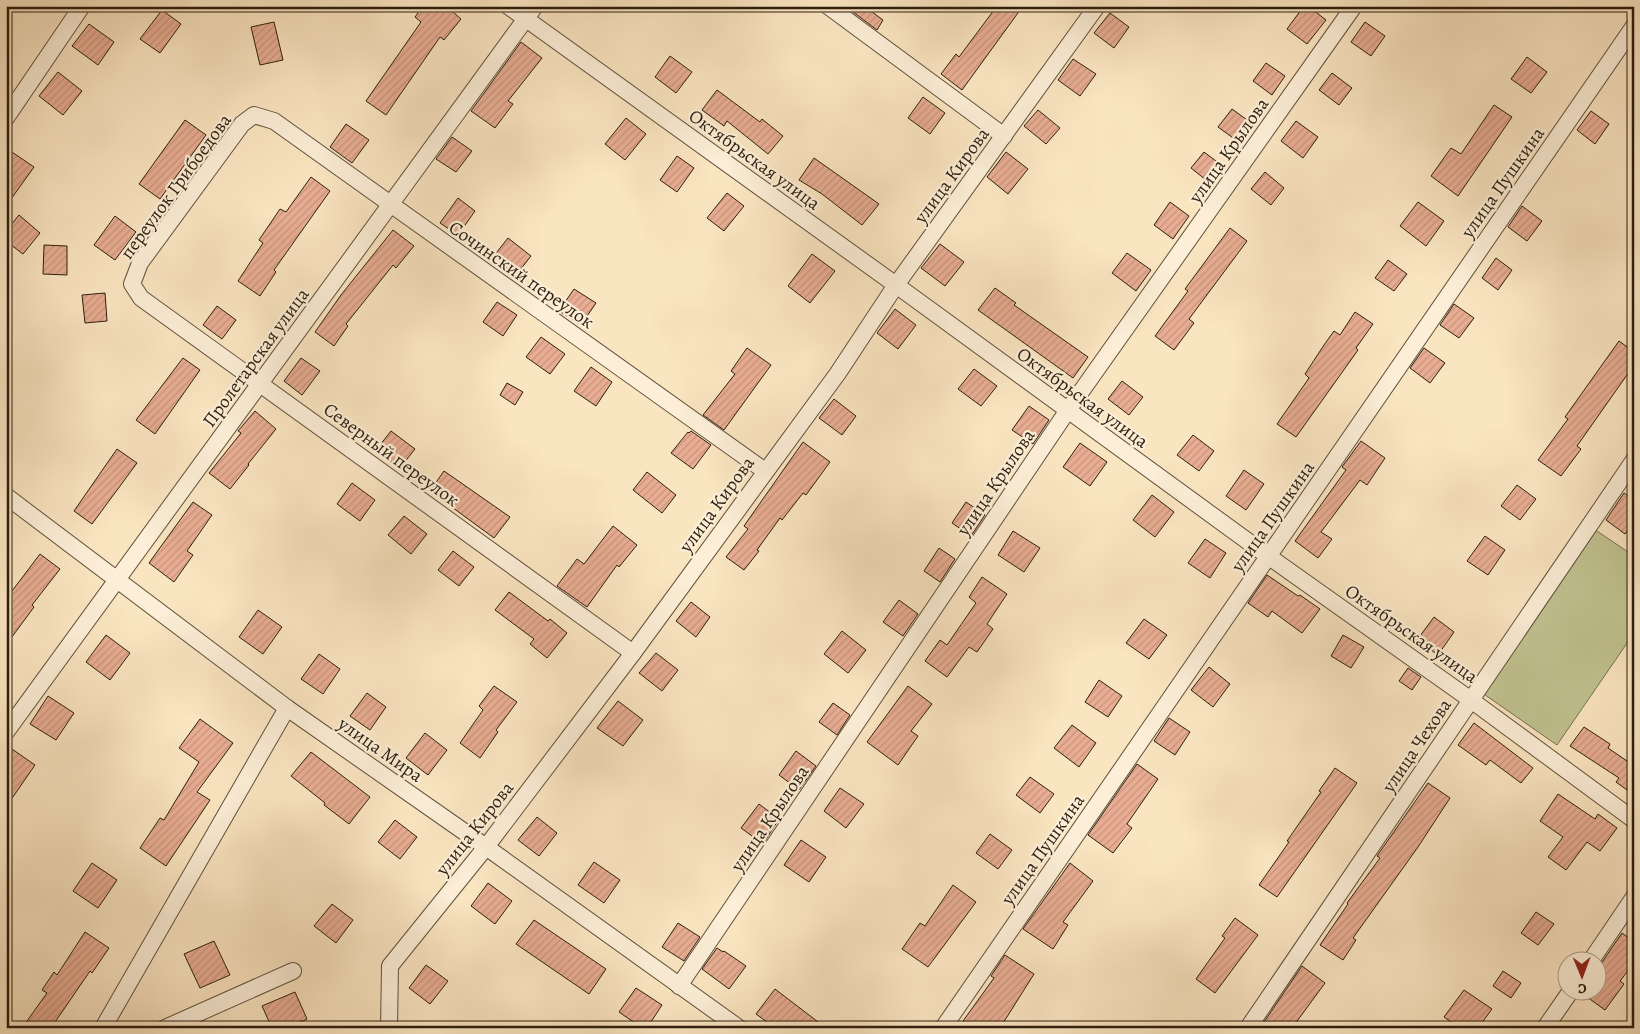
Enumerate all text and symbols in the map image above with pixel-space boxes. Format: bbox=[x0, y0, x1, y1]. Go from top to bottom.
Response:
street label: улица Крылова bbox=[1182, 92, 1275, 209]
street label: Октябрьская улица bbox=[683, 103, 826, 217]
street label: переулок Грибоедова bbox=[114, 108, 238, 265]
street label: улица Кирова bbox=[908, 122, 996, 230]
street label: улица Пушкина bbox=[1454, 122, 1551, 244]
street label: Сочинский переулок bbox=[443, 215, 600, 335]
street label: Пролетарская улица bbox=[196, 282, 315, 433]
street label: Октябрьская улица bbox=[1011, 341, 1154, 455]
street label: Северный переулок bbox=[318, 397, 465, 513]
street label: улица Крылова bbox=[950, 424, 1041, 542]
street label: улица Кирова bbox=[673, 451, 761, 559]
street label: улица Пушкина bbox=[1224, 456, 1321, 578]
street label: Октябрьская улица bbox=[1340, 578, 1483, 690]
street label: улица Чехова bbox=[1375, 693, 1458, 798]
street label: улица Мира bbox=[332, 710, 428, 789]
street label: улица Крылова bbox=[724, 760, 815, 878]
street label: улица Кирова bbox=[429, 776, 520, 882]
street label: улица Пушкина bbox=[994, 789, 1091, 911]
north arrow bbox=[1558, 952, 1608, 1002]
text: С bbox=[1577, 979, 1587, 998]

